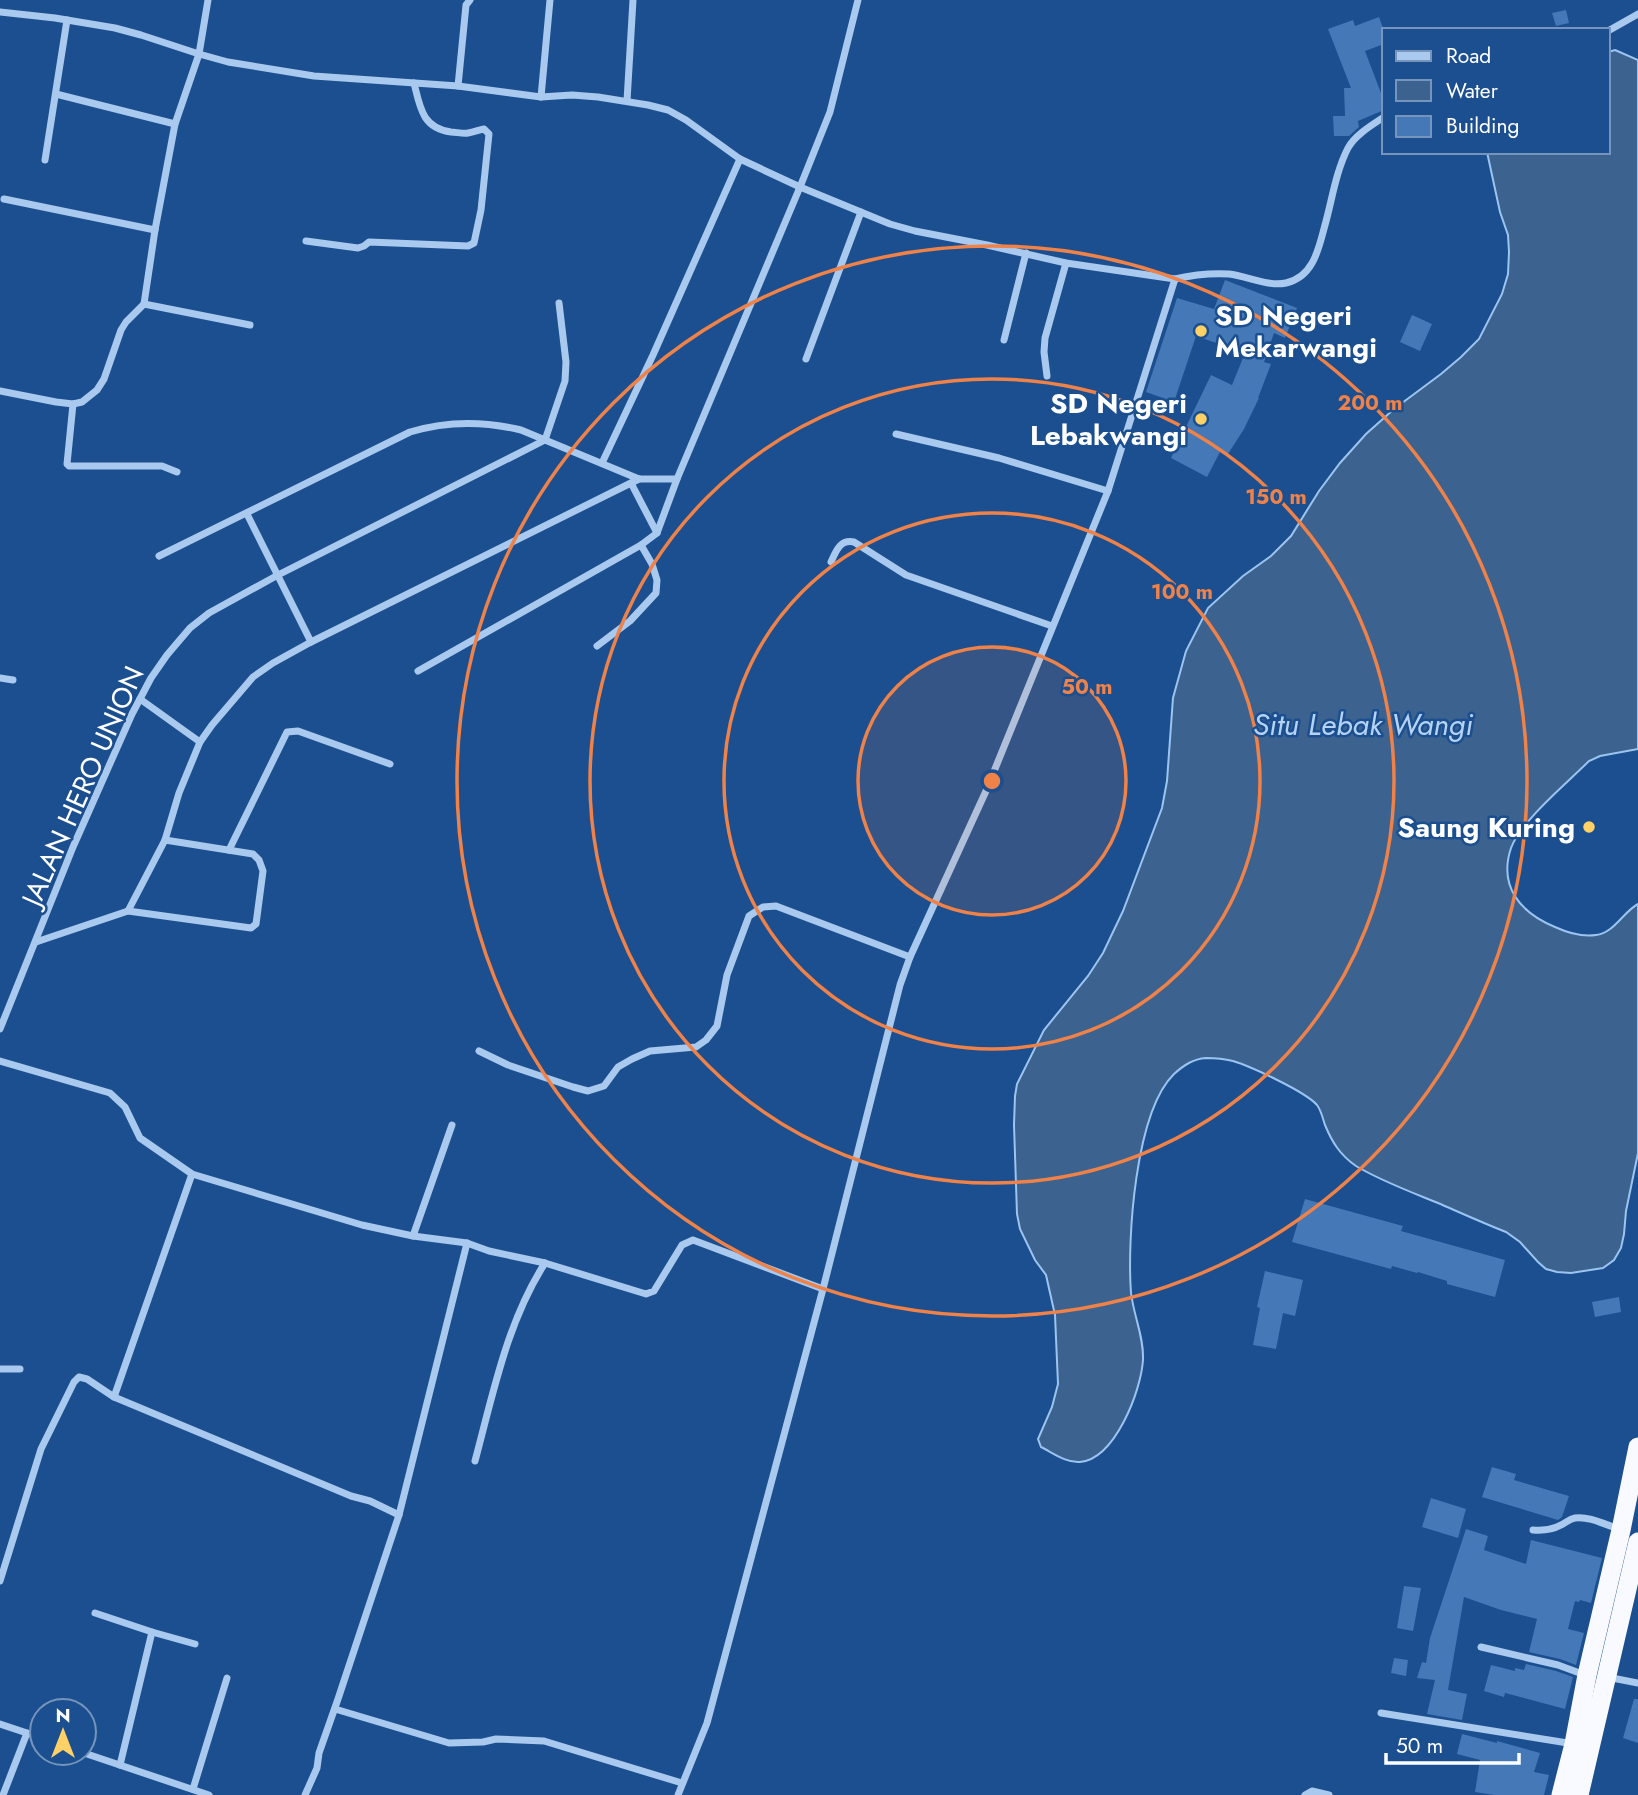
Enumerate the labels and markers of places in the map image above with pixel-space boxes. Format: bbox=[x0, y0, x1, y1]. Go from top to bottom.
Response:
place label: SD Negeri Mekarwangi bbox=[1215, 295, 1377, 368]
marker: SD Negeri Mekarwangi bbox=[1193, 323, 1209, 339]
place label: SD Negeri Lebakwangi bbox=[1030, 383, 1187, 456]
marker: SD Negeri Lebakwangi bbox=[1193, 411, 1209, 427]
centre of rings bbox=[980, 769, 1004, 793]
place label: Saung Kuring bbox=[1397, 807, 1575, 848]
marker: Saung Kuring bbox=[1581, 819, 1597, 835]

